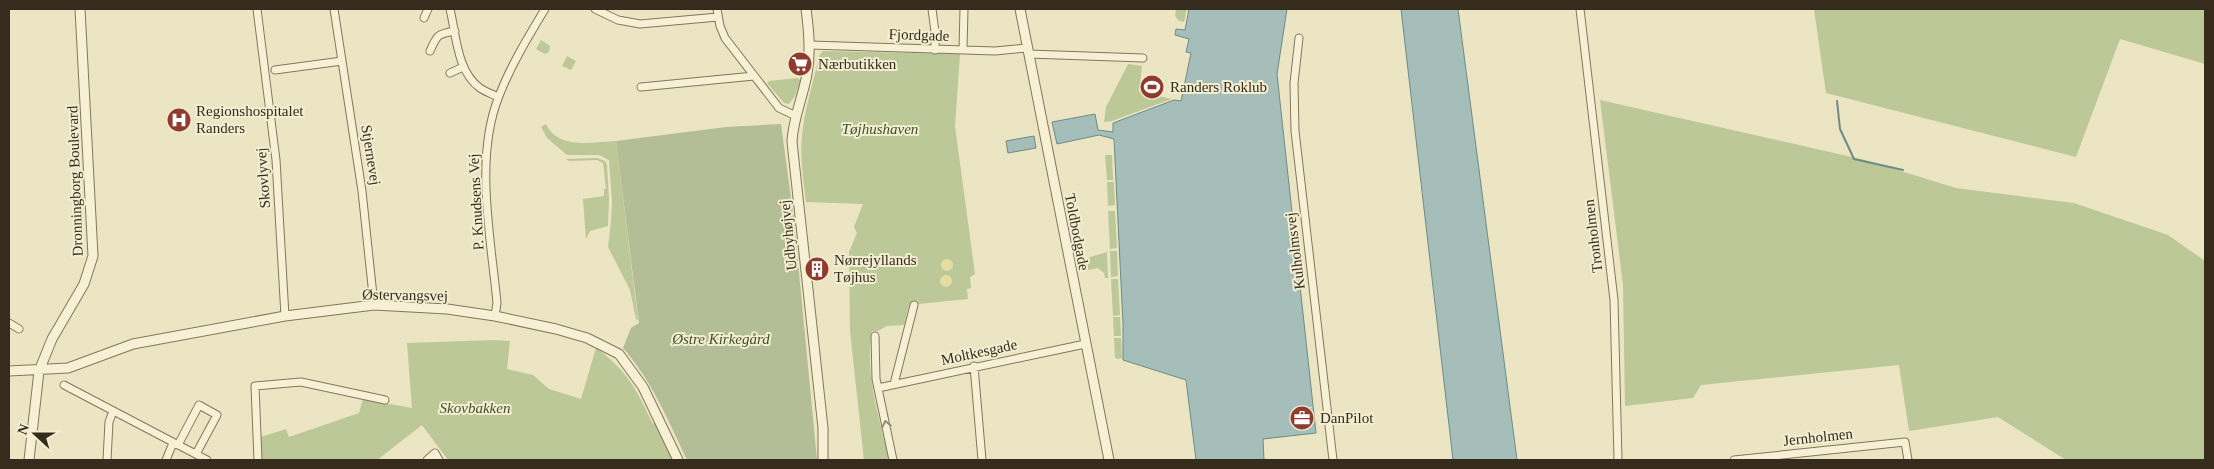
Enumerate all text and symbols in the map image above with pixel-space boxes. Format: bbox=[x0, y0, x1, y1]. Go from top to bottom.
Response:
street label: Fjordgade bbox=[888, 26, 950, 44]
supermarket icon: Nærbutikken bbox=[787, 51, 813, 77]
place label: Nærbutikken bbox=[818, 56, 897, 72]
sports icon: Randers Roklub bbox=[1139, 74, 1165, 100]
place label: Randers Roklub bbox=[1170, 79, 1267, 95]
place label: Regionshospitalet Randers bbox=[196, 103, 304, 136]
street label: Dronningborg Boulevard bbox=[64, 105, 86, 257]
hospital icon: Regionshospitalet Randers bbox=[166, 107, 192, 133]
park label: Tøjhushaven bbox=[842, 121, 918, 137]
street label: Stjernevej bbox=[358, 124, 384, 186]
street label: Skovlyvej bbox=[253, 147, 273, 209]
street label: P. Knudsens Vej bbox=[465, 153, 487, 251]
street label: Toldbodgade bbox=[1062, 192, 1092, 272]
street label: Tronholmen bbox=[1581, 198, 1605, 274]
street label: Udbyhøjvej bbox=[776, 199, 800, 271]
street label: Kulholmsvej bbox=[1282, 212, 1308, 290]
place label: Nørrejyllands Tøjhus bbox=[834, 252, 917, 285]
building icon: Nørrejyllands Tøjhus bbox=[804, 256, 830, 282]
street label: Østervangsvej bbox=[362, 286, 448, 304]
park label: Østre Kirkegård bbox=[671, 331, 770, 347]
street label: Moltkesgade bbox=[939, 336, 1019, 368]
park label: Skovbakken bbox=[440, 400, 510, 416]
office icon: DanPilot bbox=[1289, 405, 1315, 431]
north arrow bbox=[10, 409, 60, 459]
place label: DanPilot bbox=[1320, 410, 1374, 426]
one-way arrow bbox=[881, 420, 892, 429]
text: N bbox=[15, 422, 32, 437]
street label: Jernholmen bbox=[1782, 425, 1854, 449]

